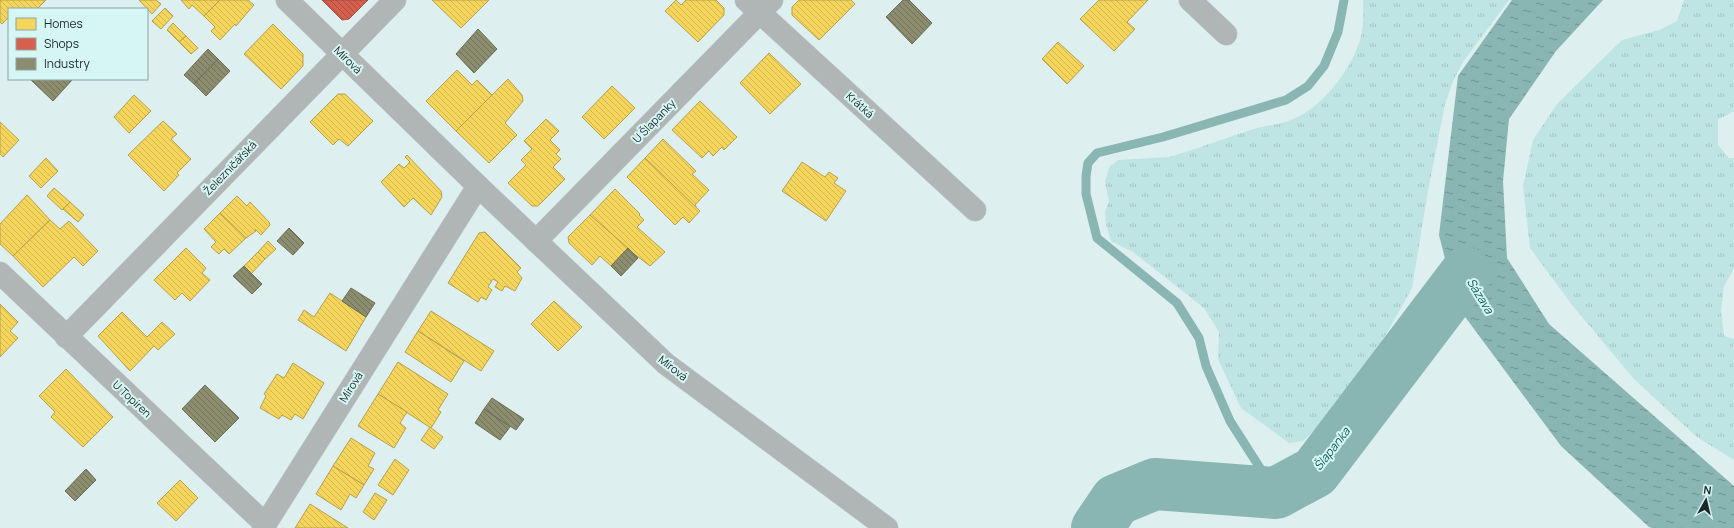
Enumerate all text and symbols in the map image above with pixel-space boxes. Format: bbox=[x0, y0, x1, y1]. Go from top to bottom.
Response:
legend bbox=[8, 8, 148, 80]
text: Homes bbox=[44, 15, 83, 32]
text: Shops bbox=[44, 35, 79, 52]
street label: Mírová bbox=[331, 43, 366, 77]
text: Industry bbox=[44, 55, 90, 72]
street label: Krátká bbox=[843, 88, 877, 121]
street label: U Šlapanky bbox=[629, 95, 679, 146]
street label: Železničářská bbox=[200, 137, 259, 198]
water label: Sázava bbox=[1463, 275, 1498, 318]
street label: Mírová bbox=[656, 351, 691, 384]
street label: Mírová bbox=[335, 369, 366, 405]
street label: U Topíren bbox=[110, 377, 155, 420]
water label: Šlapanka bbox=[1309, 423, 1355, 474]
north arrow bbox=[1686, 480, 1726, 520]
text: N bbox=[1703, 482, 1713, 498]

